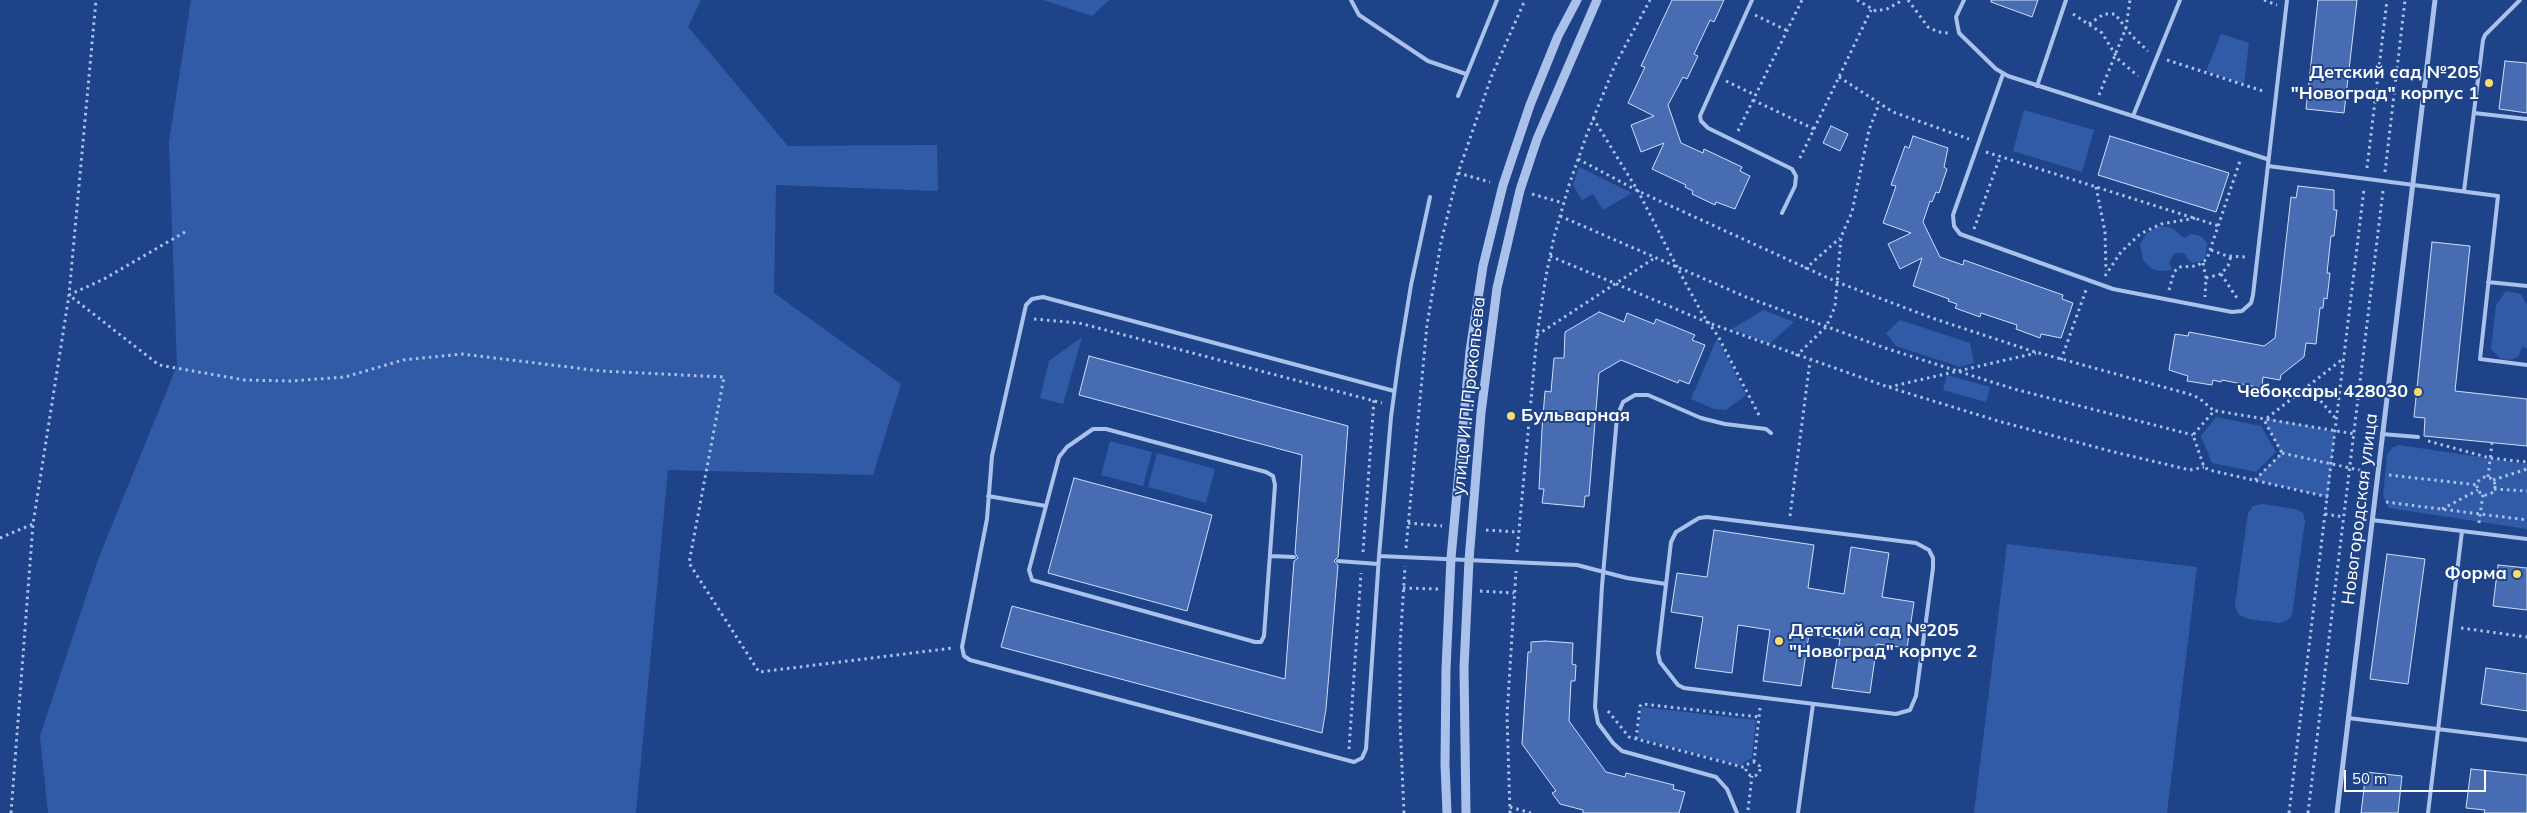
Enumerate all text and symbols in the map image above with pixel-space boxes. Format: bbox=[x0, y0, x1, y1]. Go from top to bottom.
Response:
place label: Детский сад №205 "Новоград" корпус 1 bbox=[2291, 62, 2479, 104]
marker: Детский сад №205 "Новоград" корпус 1 bbox=[2483, 77, 2495, 89]
street label: улица И.П.Прокопьева bbox=[1448, 296, 1490, 496]
place label: Чебоксары 428030 bbox=[2237, 381, 2408, 403]
marker: Чебоксары 428030 bbox=[2412, 386, 2424, 398]
place label: Бульварная bbox=[1521, 405, 1630, 427]
marker: Бульварная bbox=[1505, 410, 1517, 422]
street label: Новогородская улица bbox=[2338, 412, 2382, 606]
place label: Форма bbox=[2444, 563, 2507, 585]
marker: Форма bbox=[2511, 568, 2523, 580]
place label: Детский сад №205 "Новоград" корпус 2 bbox=[1789, 620, 1977, 662]
marker: Детский сад №205 "Новоград" корпус 2 bbox=[1773, 635, 1785, 647]
scale bar bbox=[2347, 760, 2490, 792]
text: 50 m bbox=[2352, 769, 2387, 788]

